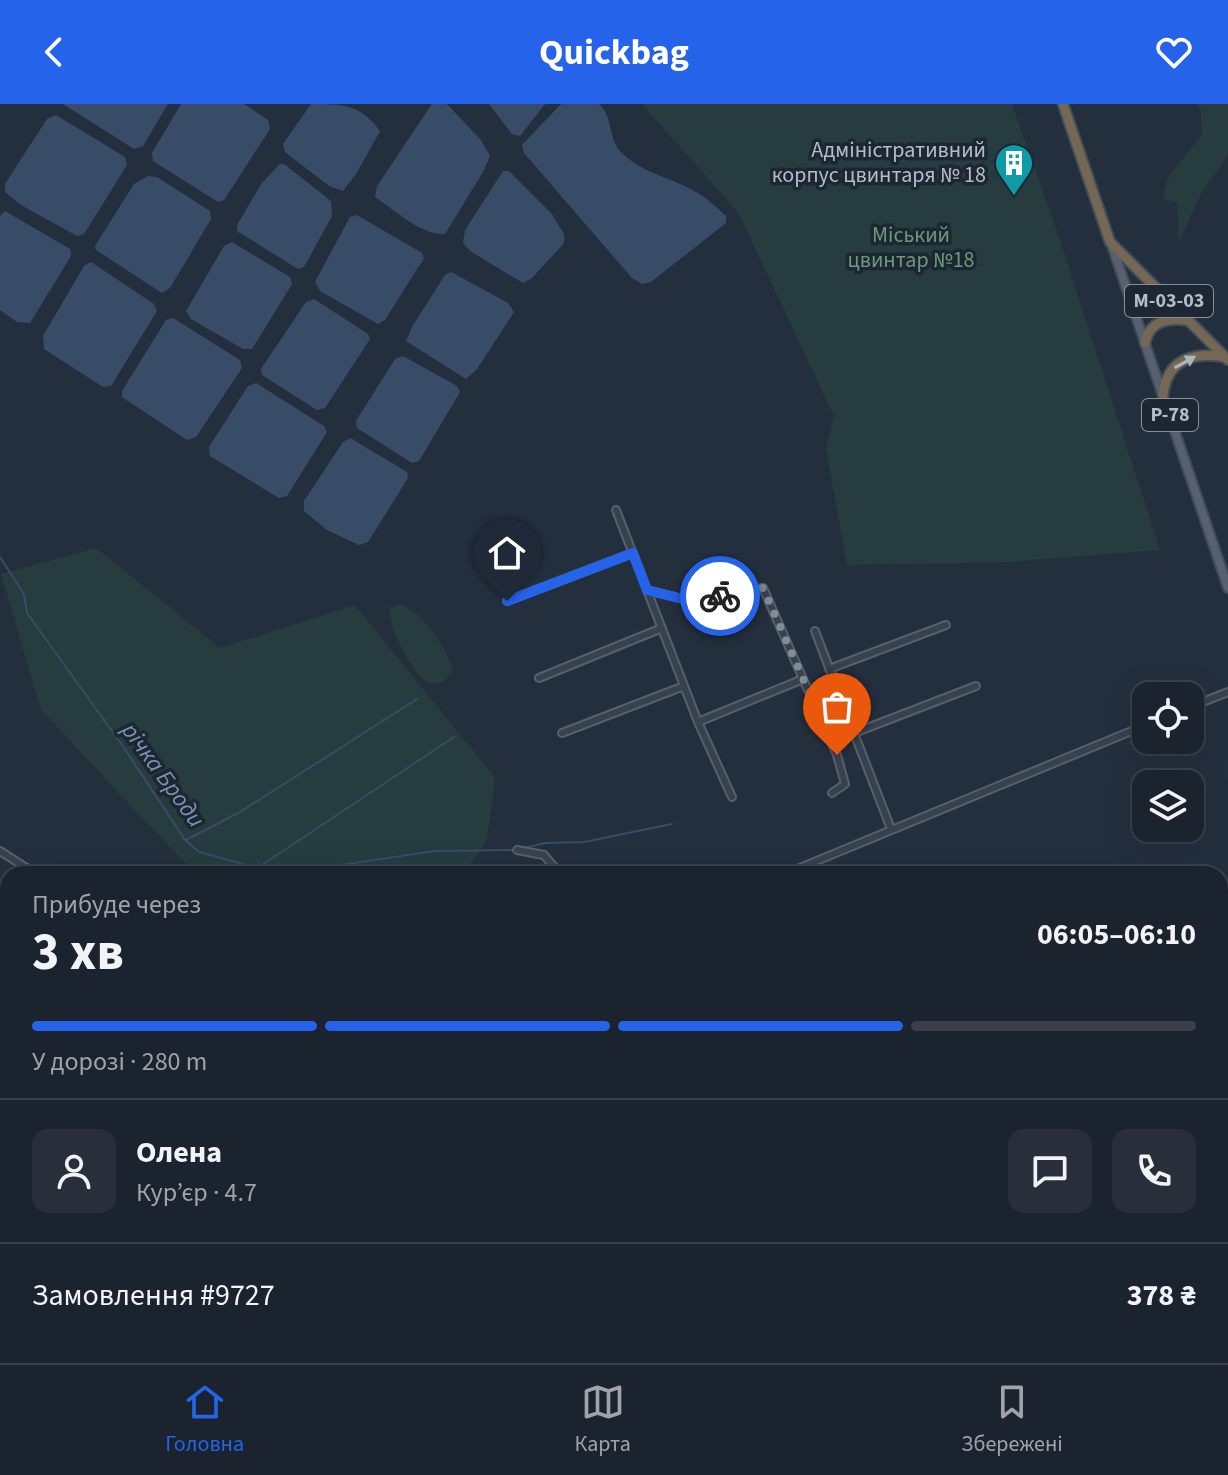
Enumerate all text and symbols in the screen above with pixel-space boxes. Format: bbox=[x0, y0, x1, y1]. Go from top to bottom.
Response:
text: Quickbag bbox=[539, 27, 689, 78]
icon: back bbox=[32, 30, 76, 74]
icon: heart bbox=[1152, 30, 1196, 74]
place label: Адміністративний корпус цвинтаря № 18 bbox=[772, 134, 986, 191]
building icon: Адміністративний корпус цвинтаря № 18 bbox=[993, 142, 1035, 197]
park label: Міський цвинтар №18 bbox=[847, 219, 975, 276]
road number: М-03-03 bbox=[1125, 285, 1213, 317]
one-way arrow bbox=[1174, 355, 1196, 369]
road number: Р-78 bbox=[1142, 399, 1198, 431]
pin bbox=[473, 519, 541, 601]
icon: home bbox=[485, 531, 529, 575]
courier bbox=[680, 556, 760, 636]
icon: bike bbox=[698, 574, 742, 618]
pin bbox=[803, 673, 871, 755]
map controls bbox=[1132, 682, 1204, 842]
button: locate bbox=[1132, 682, 1204, 754]
icon: bag bbox=[815, 685, 859, 729]
water label: річка Броди bbox=[112, 714, 213, 835]
button: layers bbox=[1132, 770, 1204, 842]
text: Прибуде через bbox=[32, 886, 201, 923]
text: 06:05–06:10 bbox=[1037, 913, 1196, 956]
text: 3 хв bbox=[32, 916, 124, 990]
text: У дорозі · 280 m bbox=[32, 1043, 207, 1080]
button: person bbox=[32, 1129, 116, 1213]
button: chat bbox=[1008, 1129, 1092, 1213]
button: phone bbox=[1112, 1129, 1196, 1213]
text: Олена bbox=[136, 1131, 222, 1174]
text: Кур’єр · 4.7 bbox=[136, 1174, 257, 1211]
text: Замовлення #9727 bbox=[32, 1274, 275, 1317]
text: 378 ₴ bbox=[1127, 1274, 1196, 1317]
tab: Головна bbox=[165, 1380, 244, 1460]
tab: Карта bbox=[574, 1380, 631, 1460]
tab: Збережені bbox=[961, 1380, 1063, 1460]

